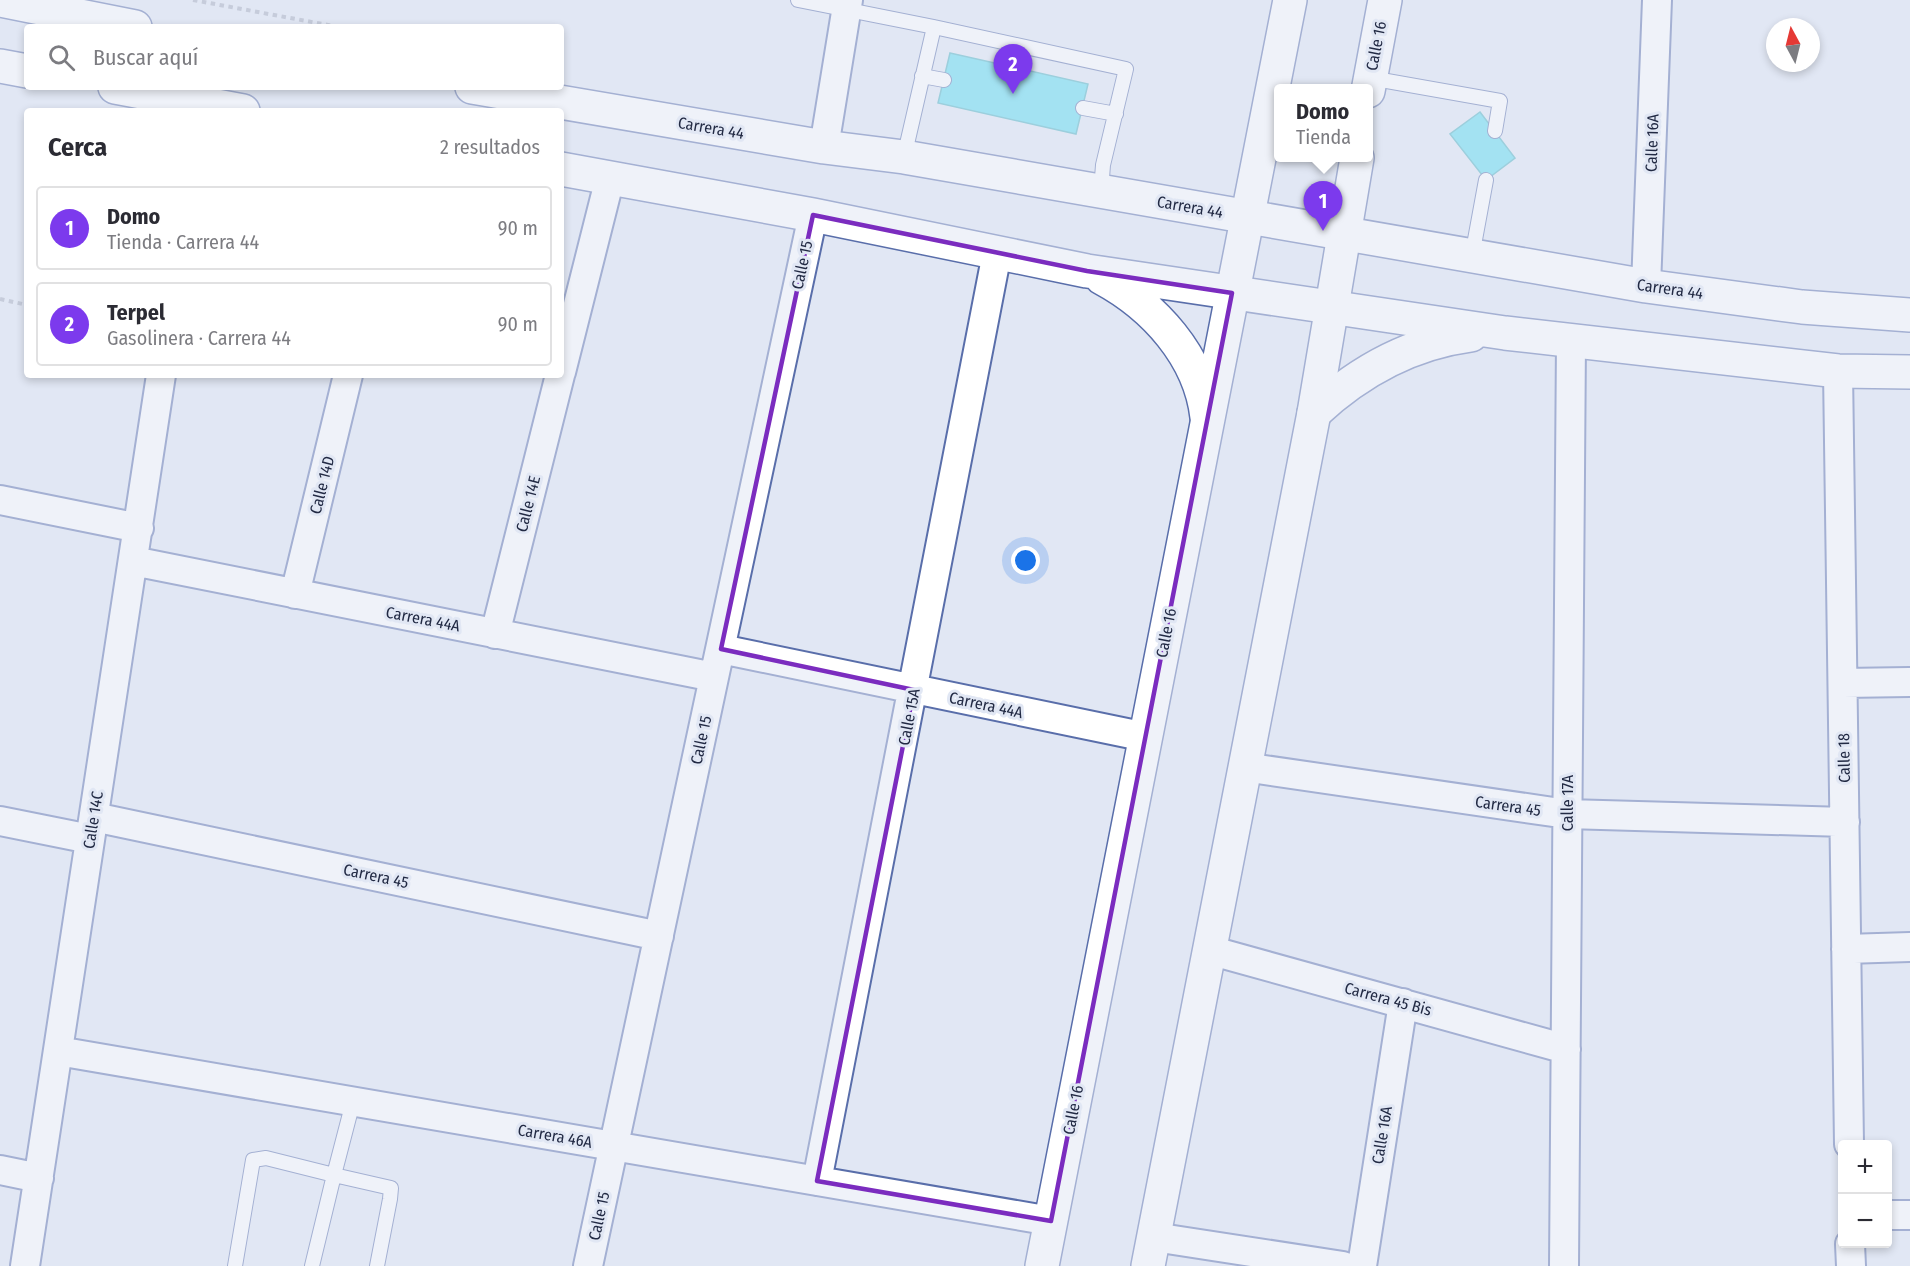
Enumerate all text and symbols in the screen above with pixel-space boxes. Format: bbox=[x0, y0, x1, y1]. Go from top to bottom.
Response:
north arrow bbox=[1766, 18, 1820, 72]
street label: Calle 16 bbox=[1362, 20, 1390, 72]
search box bbox=[24, 24, 564, 90]
icon: search bbox=[45, 41, 78, 74]
text: Buscar aquí bbox=[93, 44, 198, 71]
pin: 2 bbox=[994, 44, 1032, 94]
popup bbox=[1274, 84, 1373, 162]
text: Domo bbox=[1296, 98, 1349, 125]
street label: Carrera 44 bbox=[677, 113, 746, 143]
street label: Calle 16A bbox=[1641, 113, 1663, 172]
text: Tienda bbox=[1296, 125, 1351, 149]
text: Cerca bbox=[48, 132, 107, 163]
text: 2 resultados bbox=[440, 135, 540, 159]
pin: 1 bbox=[1304, 182, 1342, 231]
street label: Carrera 44 bbox=[1156, 192, 1225, 222]
text: Domo bbox=[107, 203, 160, 230]
text: 1 bbox=[65, 216, 74, 240]
text: 90 m bbox=[498, 216, 538, 240]
text: Tienda · Carrera 44 bbox=[107, 230, 259, 254]
street label: Calle 15 bbox=[788, 239, 816, 291]
street label: Carrera 44 bbox=[1636, 275, 1705, 303]
text: Terpel bbox=[107, 299, 165, 326]
text: 2 bbox=[65, 312, 74, 336]
text: 90 m bbox=[498, 312, 538, 336]
text: Gasolinera · Carrera 44 bbox=[107, 326, 291, 350]
street label: Calle 14D bbox=[306, 454, 338, 516]
street label: Calle 14E bbox=[512, 474, 544, 534]
your location bbox=[1011, 546, 1040, 575]
street label: Carrera 44A bbox=[384, 603, 462, 636]
street label: Calle 16 bbox=[1152, 607, 1180, 659]
street label: Calle 15A bbox=[894, 686, 924, 747]
street label: Carrera 44A bbox=[947, 688, 1025, 722]
street label: Calle 15 bbox=[687, 714, 715, 766]
street label: Calle 18 bbox=[1834, 733, 1854, 783]
street label: Calle 17A bbox=[1558, 774, 1577, 831]
street label: Calle 14C bbox=[79, 790, 107, 850]
street label: Carrera 45 bbox=[1474, 792, 1542, 820]
street label: Carrera 45 bbox=[342, 860, 410, 892]
street label: Carrera 45 Bis bbox=[1342, 978, 1434, 1020]
street label: Calle 16 bbox=[1059, 1084, 1087, 1136]
street label: Calle 16A bbox=[1368, 1104, 1396, 1165]
street label: Carrera 46A bbox=[516, 1120, 594, 1152]
map controls bbox=[1838, 1140, 1892, 1248]
button: + bbox=[1838, 1140, 1892, 1194]
street label: Calle 15 bbox=[585, 1190, 613, 1242]
button: − bbox=[1838, 1194, 1892, 1248]

